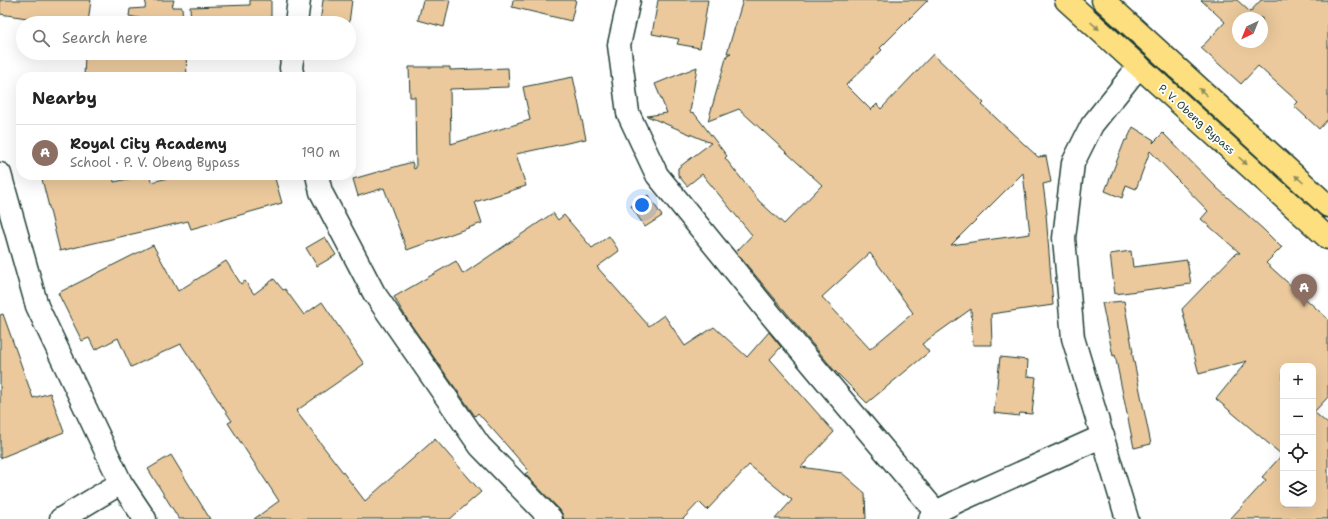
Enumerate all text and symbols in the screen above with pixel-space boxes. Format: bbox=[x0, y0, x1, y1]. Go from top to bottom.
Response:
north arrow bbox=[1232, 12, 1268, 48]
search box bbox=[16, 16, 356, 60]
one-way arrow bbox=[1090, 21, 1100, 31]
icon: search bbox=[30, 27, 52, 49]
text: Search here bbox=[62, 28, 148, 48]
street label: P. V. Obeng Bypass bbox=[1155, 81, 1238, 158]
text: Nearby bbox=[32, 87, 97, 109]
one-way arrow bbox=[1198, 87, 1208, 96]
text: Royal City Academy bbox=[70, 134, 227, 154]
text: A bbox=[40, 144, 50, 161]
text: 190 m bbox=[301, 144, 340, 161]
text: School · P. V. Obeng Bypass bbox=[70, 154, 240, 171]
one-way arrow bbox=[1238, 156, 1248, 165]
one-way arrow bbox=[1294, 175, 1304, 184]
your location bbox=[632, 195, 652, 215]
pin: A bbox=[1291, 274, 1317, 307]
map controls bbox=[1280, 363, 1316, 507]
button: + bbox=[1280, 363, 1316, 399]
button: − bbox=[1280, 399, 1316, 435]
button: locate bbox=[1280, 435, 1316, 471]
button: layers bbox=[1280, 471, 1316, 507]

